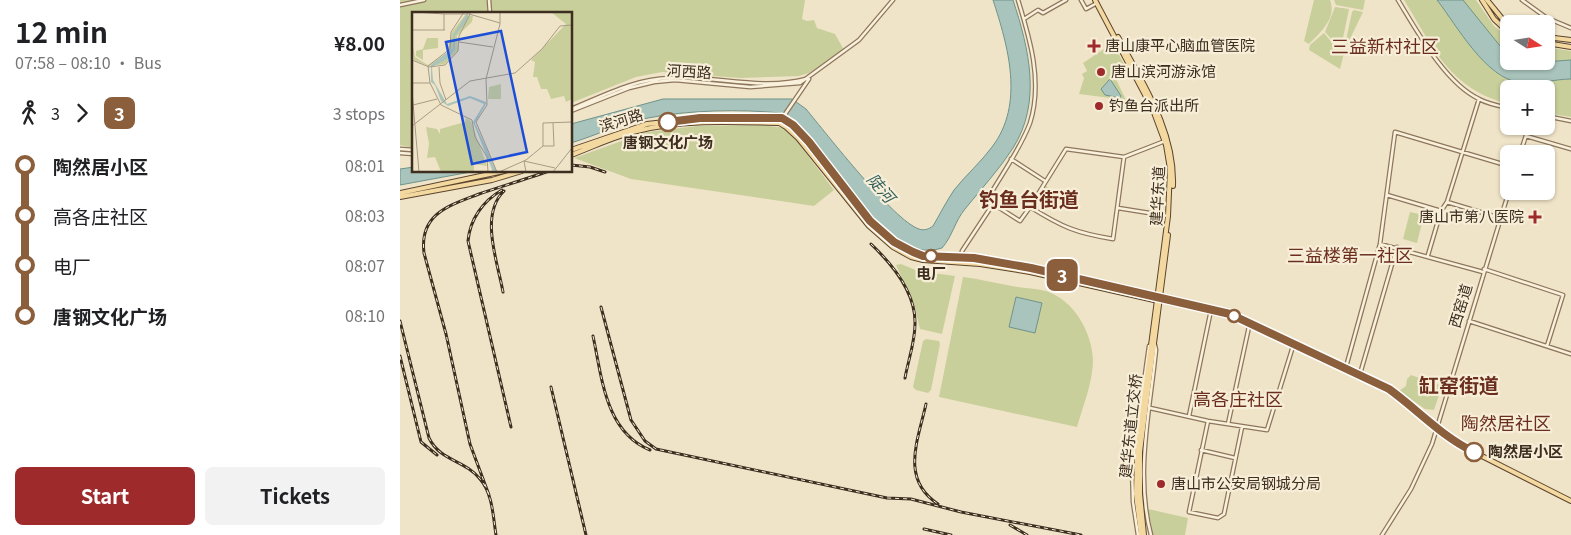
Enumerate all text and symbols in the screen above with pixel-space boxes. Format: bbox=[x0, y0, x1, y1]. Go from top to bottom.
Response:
text: 12 min bbox=[15, 11, 108, 51]
inset map bbox=[412, 12, 572, 172]
north arrow bbox=[1500, 15, 1555, 70]
map controls bbox=[1500, 15, 1555, 200]
text: ¥8.00 bbox=[334, 29, 385, 56]
district label: 三益新村社区 bbox=[1331, 32, 1439, 58]
place label: 唐山康平心脑血管医院 bbox=[1105, 34, 1255, 55]
marker: 唐山康平心脑血管医院 bbox=[1087, 39, 1101, 53]
text: 07:58 – 08:10 · Bus bbox=[15, 50, 162, 74]
street label: 河西路 bbox=[666, 59, 712, 82]
place label: 唐山滨河游泳馆 bbox=[1111, 60, 1216, 81]
marker: 唐山滨河游泳馆 bbox=[1095, 66, 1107, 78]
button: + bbox=[1500, 80, 1555, 135]
place label: 钓鱼台派出所 bbox=[1109, 94, 1199, 115]
icon: walk bbox=[15, 99, 43, 127]
icon: forward bbox=[68, 99, 96, 127]
text: 3 bbox=[114, 100, 125, 126]
marker: 钓鱼台派出所 bbox=[1093, 100, 1105, 112]
text: 3 bbox=[51, 101, 60, 125]
text: 3 stops bbox=[333, 101, 385, 125]
street label: 滨河路 bbox=[596, 103, 645, 136]
marker: 唐钢文化广场 bbox=[658, 112, 678, 132]
place label: 唐钢文化广场 bbox=[623, 131, 713, 152]
button: − bbox=[1500, 145, 1555, 200]
text: 陶然居小区 bbox=[53, 152, 148, 179]
text: 08:01 bbox=[345, 153, 385, 177]
street label: 建华东道 bbox=[1144, 165, 1169, 226]
water label: 陡河 bbox=[862, 167, 903, 210]
district label: 钓鱼台街道 bbox=[979, 184, 1079, 213]
text: 高各庄社区 bbox=[53, 202, 148, 229]
text: 08:03 bbox=[345, 203, 385, 227]
place label: 唐山市第八医院 bbox=[1419, 205, 1524, 226]
marker: 唐山市第八医院 bbox=[1528, 210, 1542, 224]
district label: 三益楼第一社区 bbox=[1287, 241, 1413, 267]
marker: 电厂 bbox=[924, 249, 938, 263]
text: 电厂 bbox=[53, 252, 91, 279]
text: 08:07 bbox=[345, 253, 385, 277]
line badge: 3 bbox=[1046, 259, 1078, 291]
place label: 电厂 bbox=[916, 262, 946, 283]
text: 3 bbox=[1057, 262, 1067, 288]
street label: 西窑道 bbox=[1443, 281, 1476, 330]
text: 唐钢文化广场 bbox=[53, 302, 167, 329]
text: 08:10 bbox=[345, 303, 385, 327]
unlabelled marker bbox=[1227, 309, 1241, 323]
district label: 缸窑街道 bbox=[1419, 370, 1499, 399]
street label: 建华东道立交桥 bbox=[1114, 373, 1145, 479]
district label: 高各庄社区 bbox=[1193, 385, 1283, 411]
district label: 陶然居社区 bbox=[1461, 409, 1551, 435]
place label: 陶然居小区 bbox=[1488, 440, 1563, 461]
marker: 陶然居小区 bbox=[1464, 442, 1484, 462]
button: Start bbox=[15, 467, 195, 525]
button: Tickets bbox=[205, 467, 385, 525]
place label: 唐山市公安局钢城分局 bbox=[1171, 472, 1321, 493]
marker: 唐山市公安局钢城分局 bbox=[1155, 478, 1167, 490]

